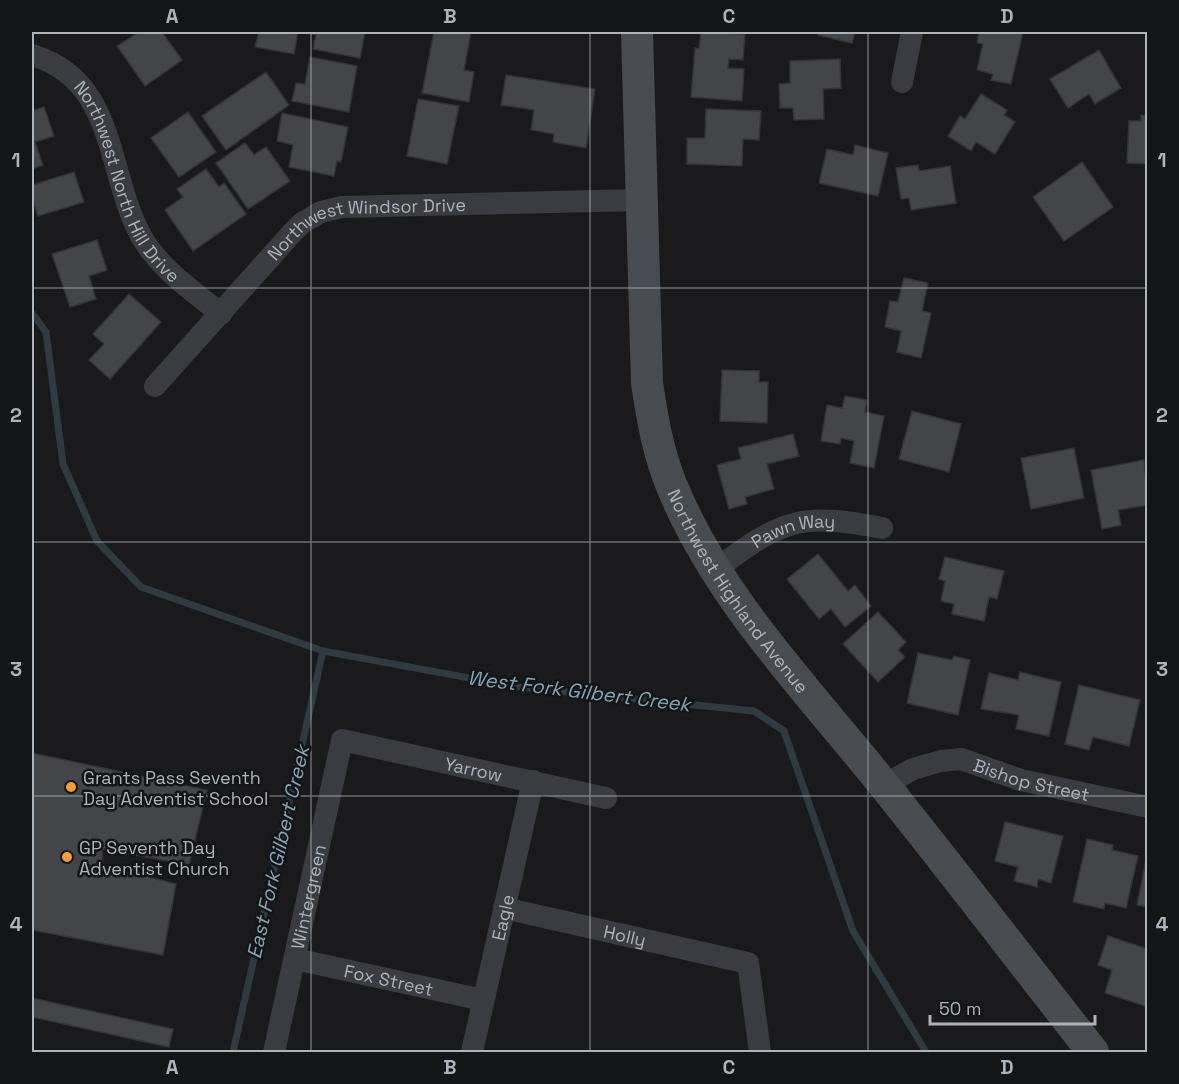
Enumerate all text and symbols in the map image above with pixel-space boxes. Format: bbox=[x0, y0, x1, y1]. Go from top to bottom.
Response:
text: A bbox=[166, 3, 179, 29]
text: B bbox=[443, 3, 457, 29]
text: C bbox=[723, 3, 736, 29]
text: D bbox=[1000, 3, 1014, 29]
street label: Northwest North Hill Drive bbox=[69, 75, 185, 287]
text: 1 bbox=[11, 147, 21, 173]
text: 1 bbox=[1157, 147, 1167, 173]
street label: Northwest Windsor Drive bbox=[262, 193, 466, 265]
text: 2 bbox=[10, 402, 22, 428]
text: 2 bbox=[1156, 402, 1168, 428]
street label: Northwest Highland Avenue bbox=[663, 486, 814, 698]
street label: Pawn Way bbox=[747, 509, 836, 553]
text: 3 bbox=[10, 656, 22, 682]
text: 3 bbox=[1156, 656, 1168, 682]
water label: West Fork Gilbert Creek bbox=[466, 664, 694, 718]
water label: East Fork Gilbert Creek bbox=[241, 741, 316, 961]
street label: Yarrow bbox=[442, 751, 505, 786]
street label: Bishop Street bbox=[970, 753, 1092, 806]
place label: Grants Pass Seventh Day Adventist School bbox=[83, 766, 269, 810]
marker: Grants Pass Seventh Day Adventist School bbox=[64, 780, 78, 794]
place label: GP Seventh Day Adventist Church bbox=[79, 836, 229, 880]
street label: Wintergreen bbox=[285, 842, 330, 951]
marker: GP Seventh Day Adventist Church bbox=[60, 850, 74, 864]
street label: Eagle bbox=[486, 892, 519, 943]
text: 4 bbox=[10, 911, 23, 937]
text: 4 bbox=[1156, 911, 1169, 937]
street label: Holly bbox=[602, 919, 648, 951]
street label: Fox Street bbox=[342, 959, 435, 1000]
scale bar bbox=[930, 988, 1095, 1026]
text: 50 m bbox=[939, 997, 981, 1020]
text: A bbox=[166, 1054, 179, 1080]
text: B bbox=[443, 1054, 457, 1080]
text: C bbox=[723, 1054, 736, 1080]
text: D bbox=[1000, 1054, 1014, 1080]

